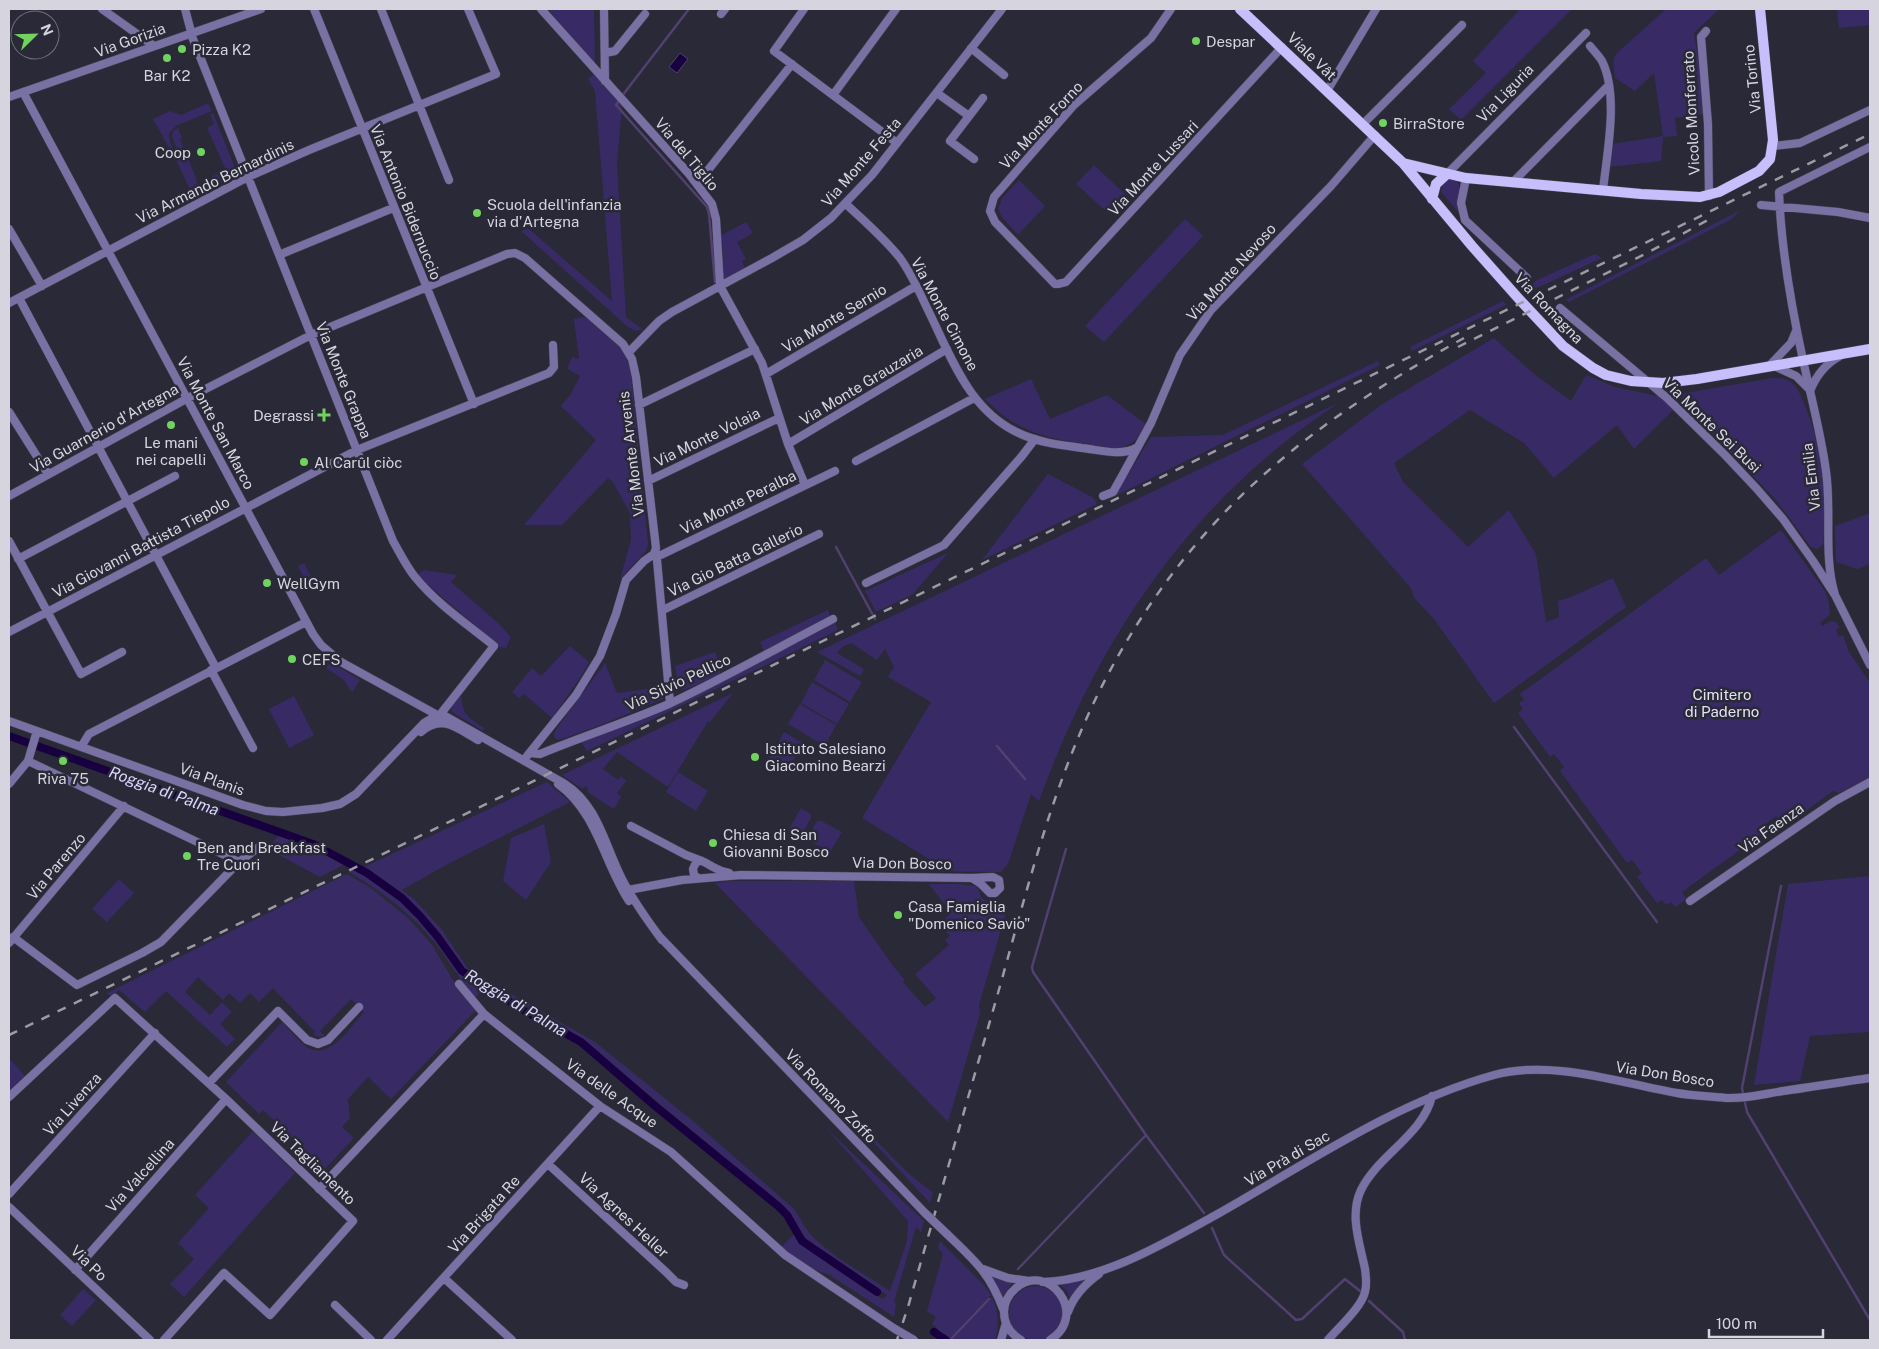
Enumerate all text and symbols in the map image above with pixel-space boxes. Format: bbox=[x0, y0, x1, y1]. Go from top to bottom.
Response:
north arrow bbox=[10, 10, 60, 60]
street label: Via Gorizia bbox=[92, 19, 168, 61]
text: N bbox=[37, 22, 56, 38]
street label: Viale Vât bbox=[1284, 29, 1340, 83]
place label: Despar bbox=[1206, 33, 1256, 50]
marker: Despar bbox=[1190, 35, 1202, 47]
place label: Pizza K2 bbox=[192, 41, 251, 58]
marker: Pizza K2 bbox=[176, 43, 188, 55]
street label: Via Torino bbox=[1740, 44, 1764, 114]
street label: Vicolo Monferrato bbox=[1679, 50, 1703, 176]
marker: Bar K2 bbox=[161, 52, 173, 64]
street label: Via Liguria bbox=[1473, 61, 1537, 125]
place label: Bar K2 bbox=[143, 67, 191, 84]
street label: Via Monte Forno bbox=[996, 78, 1086, 172]
street label: Via del Tiglio bbox=[652, 114, 722, 194]
street label: Via Monte Festa bbox=[818, 114, 904, 210]
place label: BirraStore bbox=[1393, 115, 1465, 132]
street label: Via Monte Lussari bbox=[1105, 117, 1201, 219]
marker: BirraStore bbox=[1377, 117, 1389, 129]
street label: Via Antonio Bidernuccio bbox=[367, 122, 445, 282]
street label: Via Armando Bernardinis bbox=[133, 135, 297, 227]
place label: Coop bbox=[155, 144, 191, 161]
marker: Coop bbox=[195, 146, 207, 158]
place label: Scuola dell'infanzia via d'Artegna bbox=[487, 196, 622, 230]
marker: Scuola dell'infanzia via d'Artegna bbox=[471, 207, 483, 219]
street label: Via Monte Nevoso bbox=[1183, 220, 1279, 324]
street label: Via Monte Cimone bbox=[908, 254, 982, 374]
street label: Via Romagna bbox=[1511, 269, 1587, 347]
street label: Via Monte Sernio bbox=[779, 280, 889, 356]
street label: Via Monte Grappa bbox=[313, 319, 375, 441]
street label: Via Monte Grauzaria bbox=[796, 342, 926, 428]
street label: Via Monte San Marco bbox=[174, 354, 258, 492]
street label: Via Monte Sei Busi bbox=[1660, 374, 1764, 476]
street label: Via Guarnerio d'Artegna bbox=[27, 380, 181, 476]
street label: Via Monte Arvenis bbox=[615, 390, 647, 518]
street label: Via Monte Volaia bbox=[651, 404, 763, 470]
place label: Degrassi bbox=[253, 407, 314, 424]
marker: Degrassi bbox=[318, 409, 330, 421]
marker: Le mani nei capelli bbox=[165, 419, 177, 431]
place label: Le mani nei capelli bbox=[136, 434, 206, 468]
street label: Via Emilia bbox=[1798, 442, 1824, 512]
place label: Al Carûl ciòc bbox=[314, 454, 402, 471]
marker: Al Carûl ciòc bbox=[298, 456, 310, 468]
street label: Via Monte Peralba bbox=[677, 467, 799, 537]
street label: Via Giovanni Battista Tiepolo bbox=[50, 493, 232, 601]
street label: Via Gio Batta Gallerio bbox=[665, 520, 805, 600]
place label: WellGym bbox=[277, 575, 340, 592]
marker: WellGym bbox=[261, 577, 273, 589]
street label: Via Silvio Pellico bbox=[623, 650, 733, 714]
place label: CEFS bbox=[302, 651, 341, 668]
marker: CEFS bbox=[286, 653, 298, 665]
park label: Cimitero di Paderno bbox=[1685, 686, 1759, 720]
place label: Istituto Salesiano Giacomino Bearzi bbox=[765, 740, 886, 774]
marker: Istituto Salesiano Giacomino Bearzi bbox=[749, 751, 761, 763]
marker: Riva 75 bbox=[57, 755, 69, 767]
street label: Via Planis bbox=[177, 759, 247, 799]
water label: Roggia di Palma bbox=[106, 762, 222, 820]
place label: Riva 75 bbox=[37, 770, 89, 787]
street label: Via Faenza bbox=[1735, 799, 1807, 857]
place label: Chiesa di San Giovanni Bosco bbox=[723, 826, 829, 860]
street label: Via Parenzo bbox=[23, 829, 89, 903]
marker: Chiesa di San Giovanni Bosco bbox=[707, 837, 719, 849]
place label: Ben and Breakfast Tre Cuori bbox=[197, 839, 326, 873]
marker: Ben and Breakfast Tre Cuori bbox=[181, 850, 193, 862]
street label: Via Don Bosco bbox=[852, 854, 952, 872]
place label: Casa Famiglia "Domenico Savio" bbox=[908, 898, 1030, 932]
marker: Casa Famiglia "Domenico Savio" bbox=[892, 909, 904, 921]
water label: Roggia di Palma bbox=[462, 965, 570, 1041]
street label: Via Romano Zoffo bbox=[782, 1046, 880, 1146]
street label: Via delle Acque bbox=[563, 1055, 661, 1131]
street label: Via Don Bosco bbox=[1614, 1058, 1716, 1090]
street label: Via Livenza bbox=[40, 1069, 104, 1139]
street label: Via Tagliamento bbox=[267, 1118, 359, 1208]
street label: Via Prà di Sac bbox=[1241, 1127, 1333, 1189]
street label: Via Valcellina bbox=[102, 1135, 178, 1215]
street label: Via Agnes Heller bbox=[576, 1169, 672, 1261]
street label: Via Brigata Re bbox=[445, 1172, 523, 1256]
street label: Via Po bbox=[67, 1242, 111, 1284]
scale bar bbox=[1709, 1306, 1823, 1338]
text: 100 m bbox=[1716, 1315, 1757, 1332]

